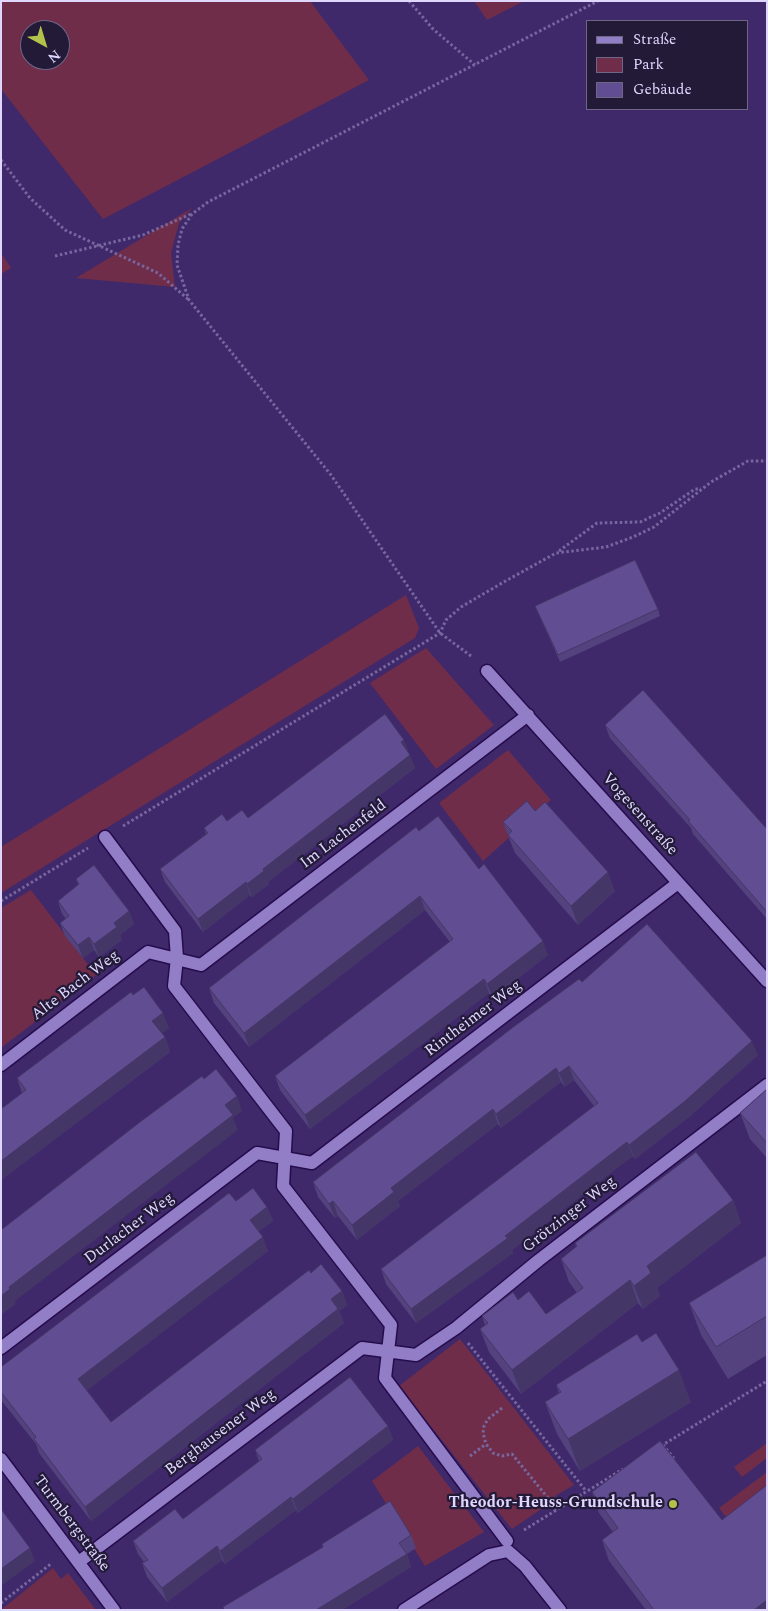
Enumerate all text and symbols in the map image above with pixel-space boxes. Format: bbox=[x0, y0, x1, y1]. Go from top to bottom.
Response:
north arrow bbox=[20, 20, 70, 70]
legend bbox=[586, 20, 748, 110]
text: Straße bbox=[633, 28, 676, 51]
text: N bbox=[43, 45, 65, 68]
text: Park bbox=[633, 53, 664, 76]
text: Gebäude bbox=[633, 78, 692, 101]
street label: Vogesenstraße bbox=[597, 770, 681, 860]
street label: Im Lachenfeld bbox=[297, 796, 391, 874]
street label: Alte Bach Weg bbox=[28, 947, 124, 1025]
street label: Rintheimer Weg bbox=[422, 976, 526, 1062]
street label: Grötzinger Weg bbox=[519, 1173, 621, 1257]
street label: Durlacher Weg bbox=[81, 1189, 179, 1269]
street label: Berghausener Weg bbox=[162, 1385, 280, 1481]
street label: Turmbergstraße bbox=[29, 1472, 113, 1576]
place label: Theodor-Heuss-Grundschule bbox=[449, 1494, 663, 1514]
marker: Theodor-Heuss-Grundschule bbox=[667, 1498, 679, 1510]

